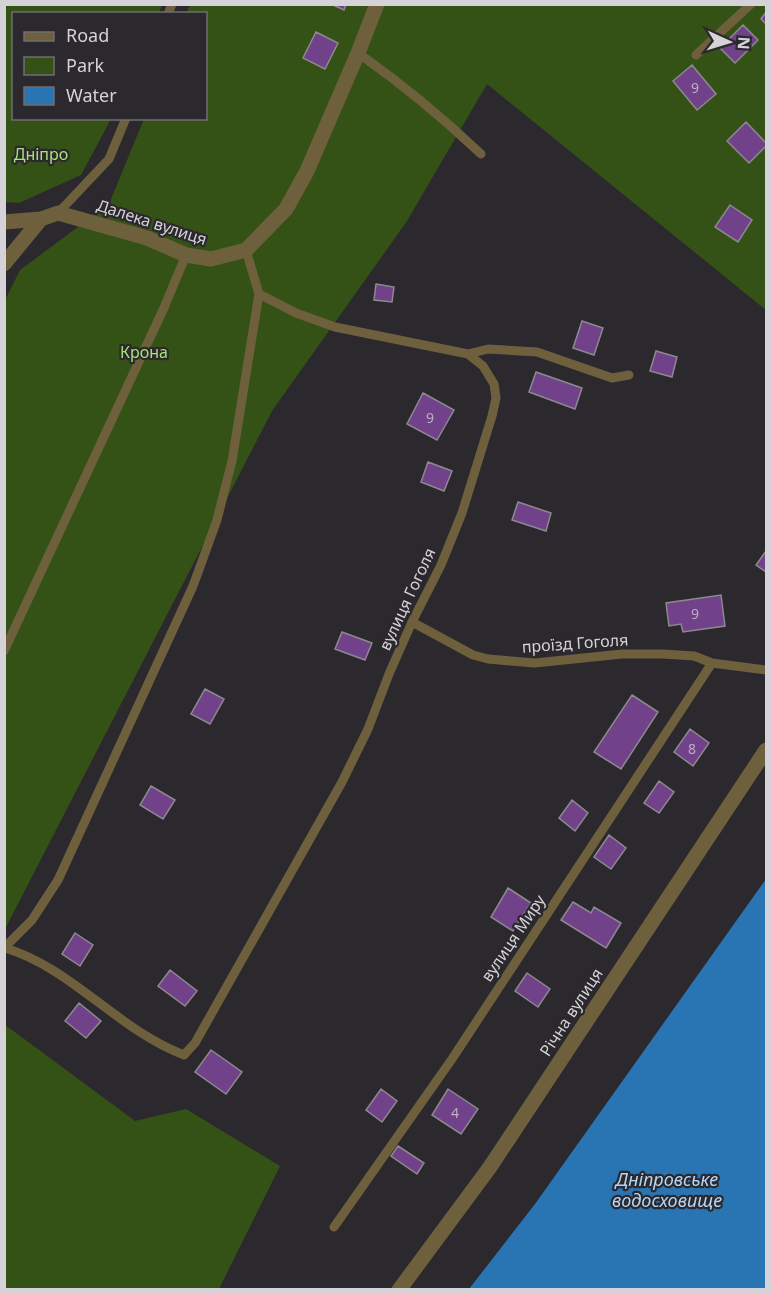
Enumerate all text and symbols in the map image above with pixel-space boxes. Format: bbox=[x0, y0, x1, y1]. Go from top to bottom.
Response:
legend bbox=[12, 12, 207, 120]
north arrow bbox=[699, 12, 759, 72]
text: Road bbox=[66, 23, 109, 47]
text: N bbox=[733, 36, 755, 50]
text: Park bbox=[66, 53, 104, 77]
house number: 9 bbox=[691, 78, 699, 97]
text: Water bbox=[66, 83, 117, 107]
park label: Дніпро bbox=[14, 143, 68, 165]
street label: Далека вулиця bbox=[94, 194, 210, 250]
park label: Крона bbox=[120, 341, 168, 363]
house number: 9 bbox=[426, 408, 434, 427]
street label: вулиця Гоголя bbox=[374, 544, 440, 654]
house number: 9 bbox=[691, 604, 699, 623]
street label: проїзд Гоголя bbox=[521, 628, 629, 658]
house number: 8 bbox=[688, 739, 696, 758]
street label: вулиця Миру bbox=[476, 889, 551, 986]
street label: Річна вулиця bbox=[534, 964, 608, 1060]
house number: 4 bbox=[451, 1103, 459, 1122]
water label: Дніпровське водосховище bbox=[612, 1167, 722, 1212]

